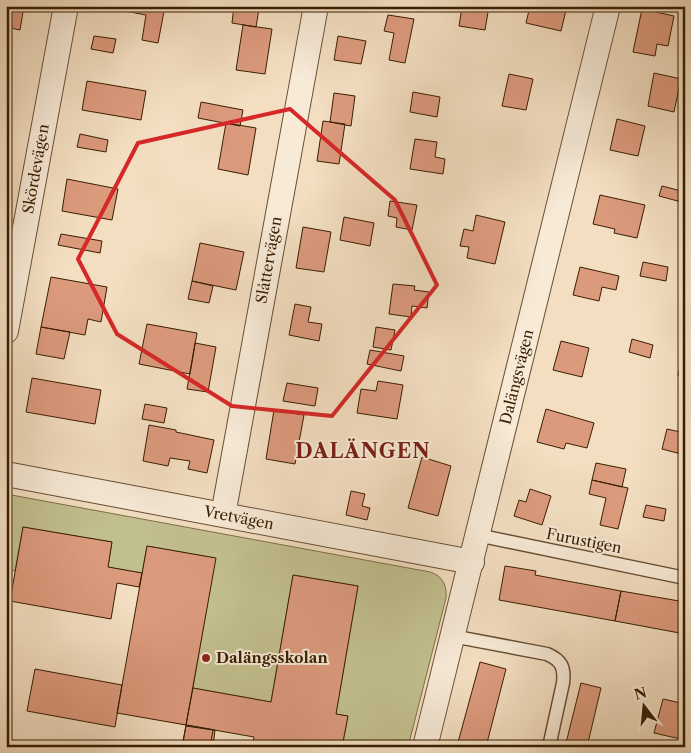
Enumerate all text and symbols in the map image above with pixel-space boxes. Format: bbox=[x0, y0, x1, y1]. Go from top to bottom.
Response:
street label: Skördevägen bbox=[18, 122, 53, 215]
street label: Slåttervägen bbox=[252, 214, 286, 305]
street label: Dalängsvägen bbox=[496, 327, 538, 426]
district label: DALÄNGEN bbox=[295, 438, 431, 463]
street label: Vretvägen bbox=[202, 501, 276, 534]
street label: Furustigen bbox=[545, 524, 624, 557]
place label: Dalängsskolan bbox=[216, 648, 328, 667]
marker: Dalängsskolan bbox=[200, 652, 212, 664]
north arrow bbox=[618, 680, 668, 730]
text: N bbox=[632, 683, 649, 704]

